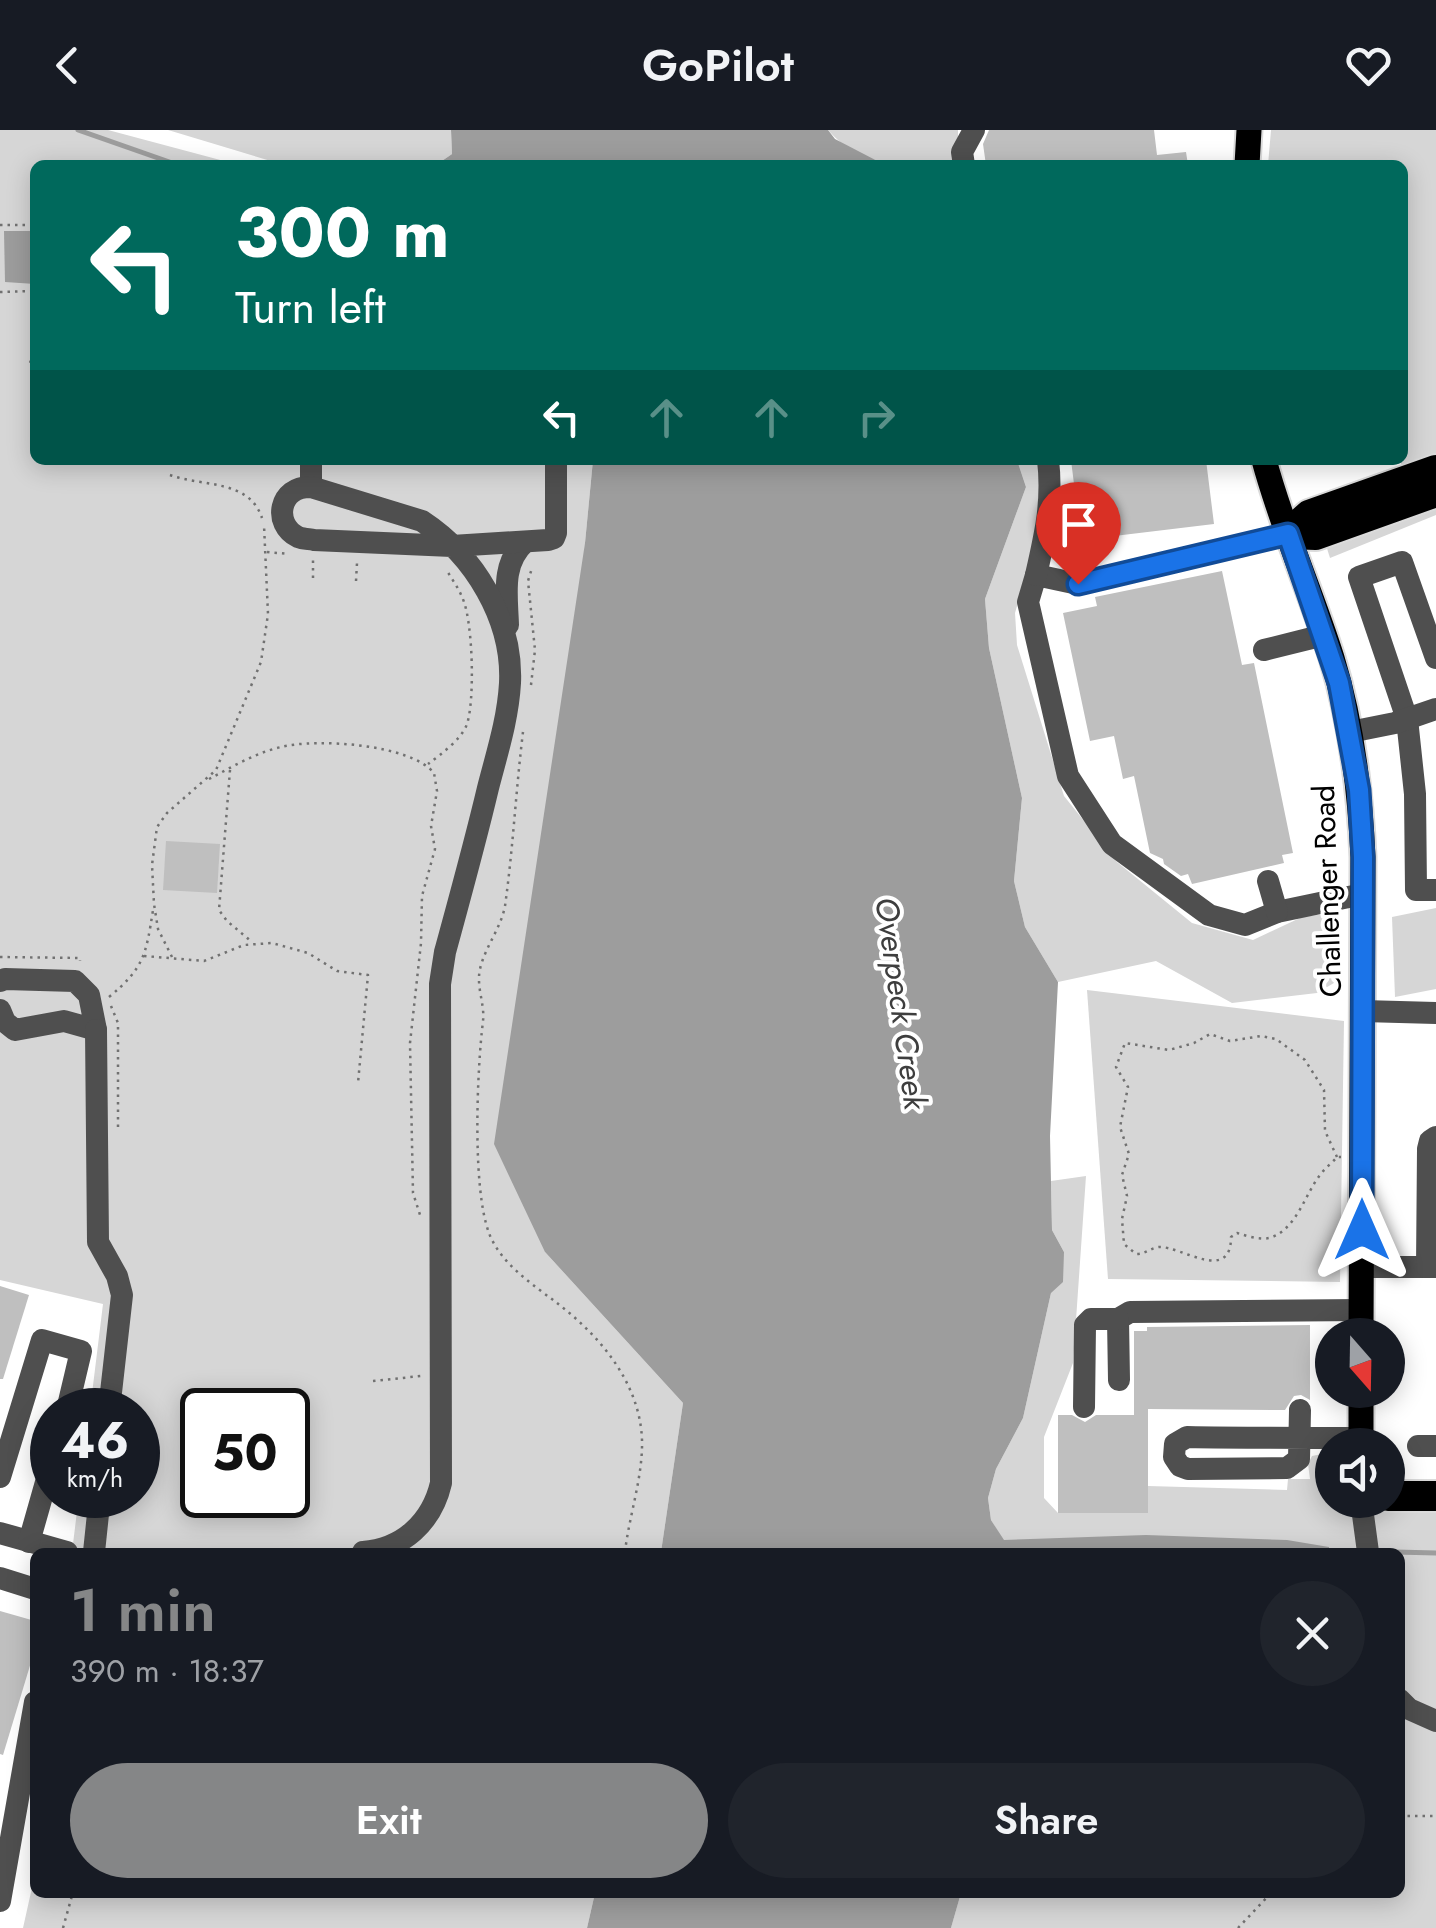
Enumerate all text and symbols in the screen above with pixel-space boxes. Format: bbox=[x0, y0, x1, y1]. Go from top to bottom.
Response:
text: GoPilot bbox=[642, 33, 794, 98]
icon: back bbox=[40, 38, 95, 93]
icon: heart bbox=[1341, 38, 1396, 93]
text: 300 m bbox=[235, 182, 450, 283]
icon: left bbox=[70, 200, 200, 330]
text: Turn left bbox=[235, 275, 386, 340]
icon: left bbox=[534, 390, 589, 445]
icon: ahead bbox=[639, 390, 694, 445]
icon: ahead bbox=[744, 390, 799, 445]
icon: right bbox=[849, 390, 904, 445]
pin bbox=[1036, 482, 1121, 585]
icon: arrive bbox=[1051, 497, 1106, 552]
street label: Challenger Road bbox=[1302, 784, 1352, 998]
water label: Overpeck Creek bbox=[863, 894, 939, 1113]
position arrow bbox=[1310, 1178, 1414, 1282]
north arrow bbox=[1315, 1318, 1405, 1408]
map controls bbox=[1315, 1318, 1405, 1518]
speed limit sign: 50 bbox=[180, 1388, 310, 1518]
text: 46 bbox=[61, 1404, 129, 1477]
button: sound bbox=[1315, 1428, 1405, 1518]
text: km/h bbox=[67, 1460, 123, 1496]
text: 1 min bbox=[70, 1567, 216, 1654]
button: close bbox=[1260, 1581, 1365, 1686]
text: 390 m · 18:37 bbox=[70, 1648, 264, 1694]
button: Exit bbox=[70, 1763, 708, 1878]
button: Share bbox=[728, 1763, 1365, 1878]

